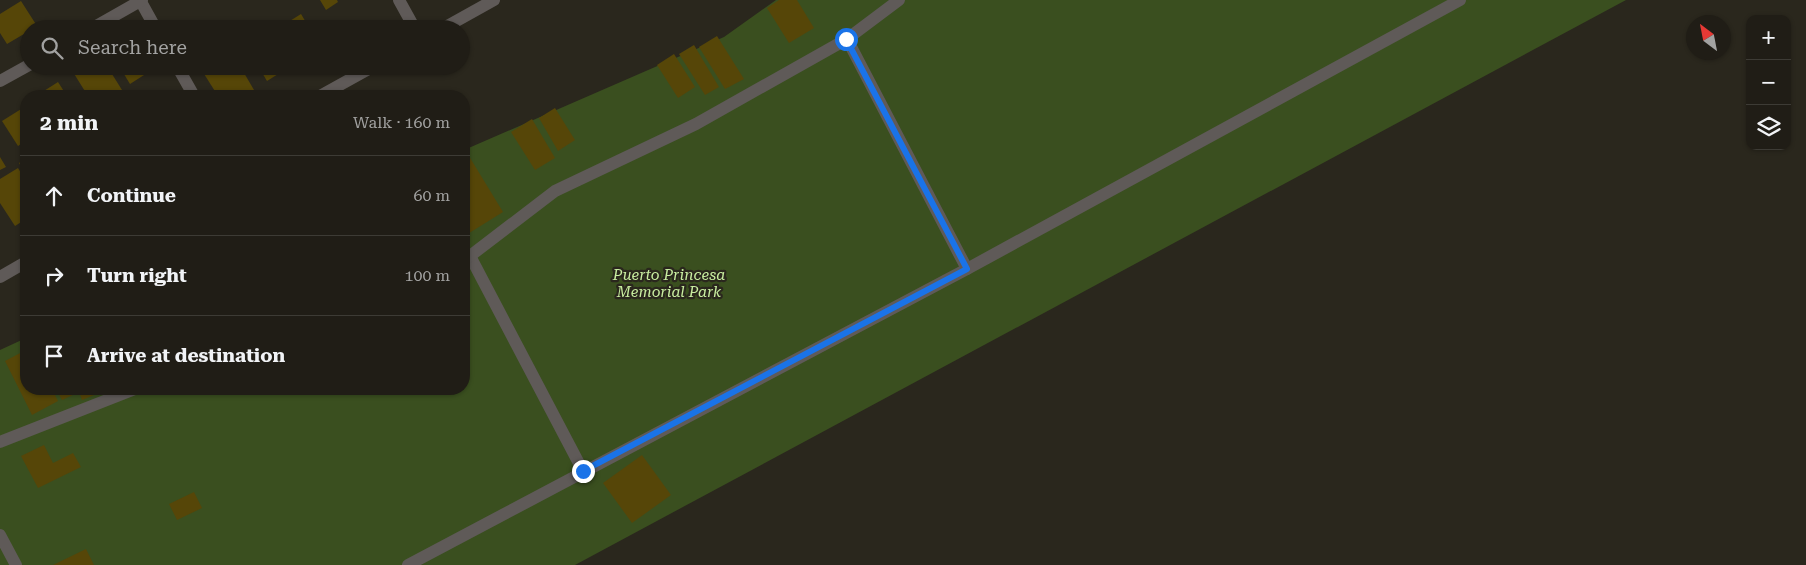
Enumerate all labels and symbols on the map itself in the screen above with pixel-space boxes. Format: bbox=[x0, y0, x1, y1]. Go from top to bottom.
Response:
north arrow bbox=[1686, 15, 1731, 60]
route start bbox=[835, 28, 858, 51]
park label: Puerto Princesa Memorial Park bbox=[612, 266, 725, 301]
route end bbox=[572, 460, 595, 483]

